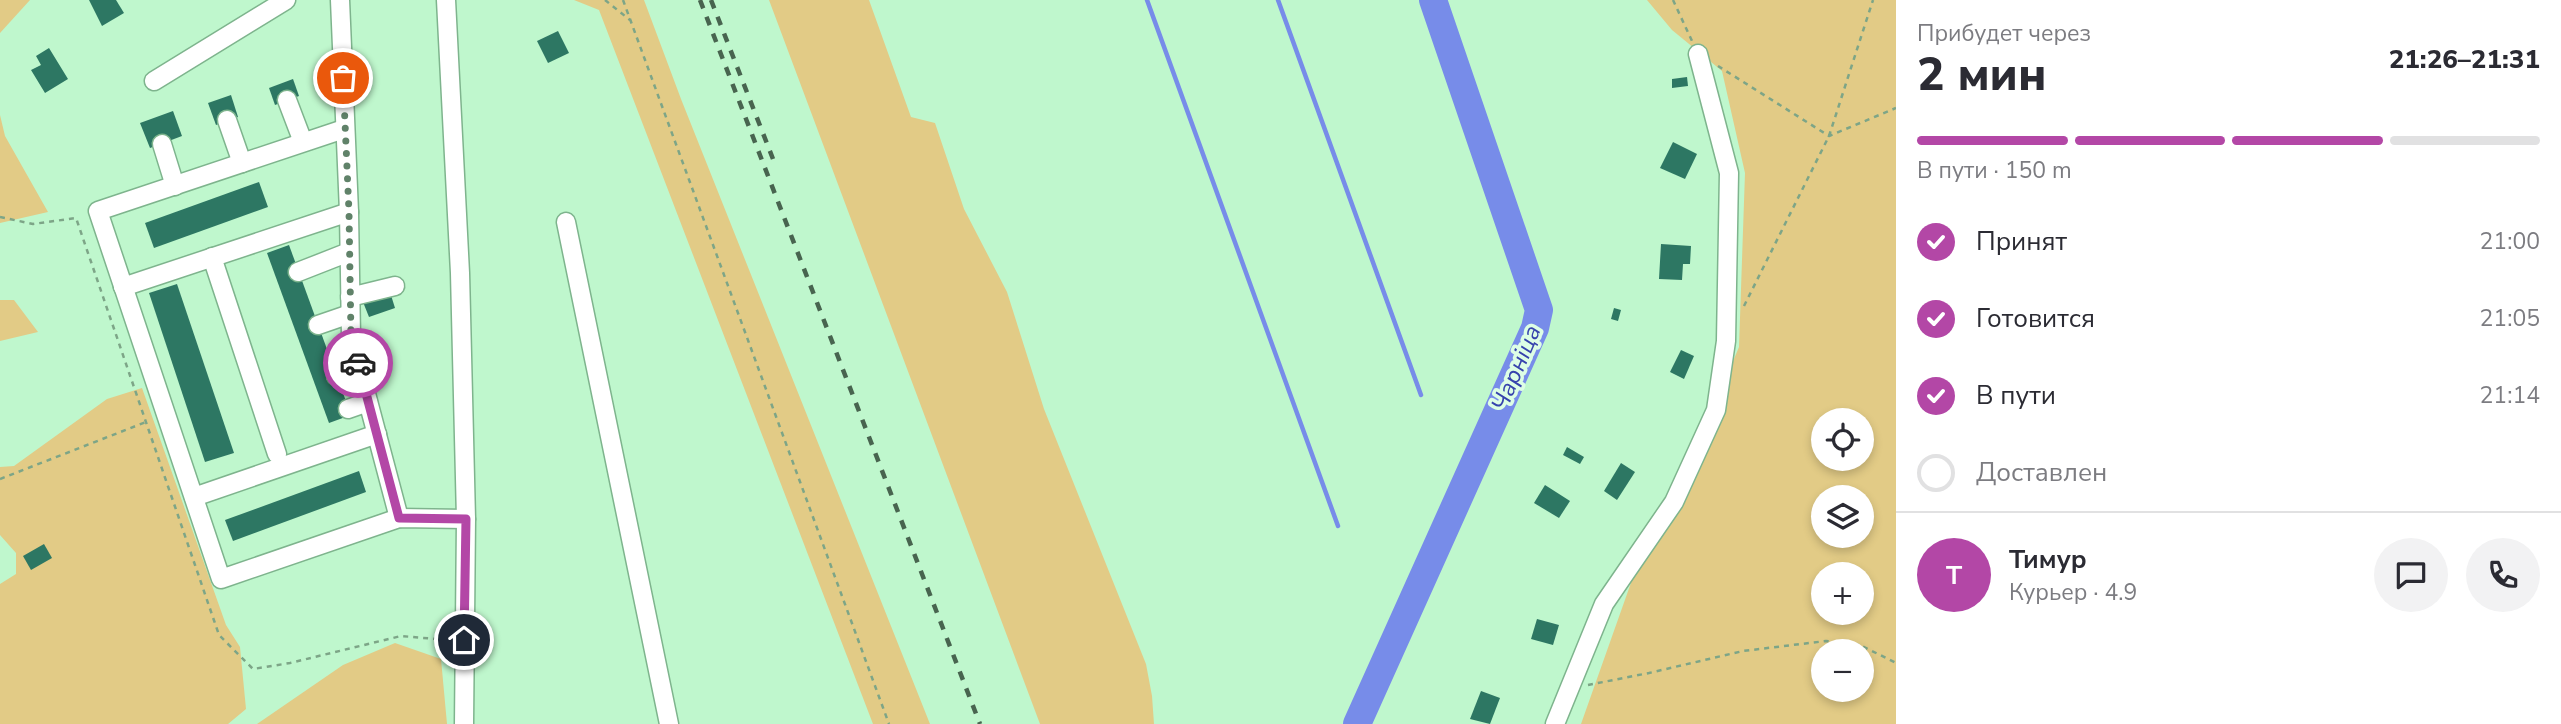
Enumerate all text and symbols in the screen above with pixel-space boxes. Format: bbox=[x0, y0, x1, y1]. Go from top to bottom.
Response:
text: Прибудет через bbox=[1917, 18, 2091, 49]
text: 21:26–21:31 bbox=[2389, 42, 2540, 77]
text: 2 мин bbox=[1917, 43, 2046, 106]
pin bbox=[313, 48, 373, 108]
icon: bag bbox=[324, 59, 362, 97]
text: В пути · 150 m bbox=[1917, 155, 2072, 186]
icon: check bbox=[1917, 223, 1955, 261]
text: Принят bbox=[1976, 224, 2067, 259]
text: 21:00 bbox=[2480, 226, 2540, 257]
icon: check bbox=[1917, 300, 1955, 338]
text: Готовится bbox=[1976, 301, 2095, 336]
text: 21:05 bbox=[2480, 303, 2540, 334]
water label: Чарніца bbox=[1484, 320, 1548, 416]
courier bbox=[323, 328, 393, 398]
icon: car bbox=[339, 344, 377, 382]
icon: check bbox=[1917, 377, 1955, 415]
text: В пути bbox=[1976, 378, 2056, 413]
text: 21:14 bbox=[2480, 380, 2540, 411]
map controls bbox=[1811, 408, 1874, 702]
button: locate bbox=[1811, 408, 1874, 471]
text: Доставлен bbox=[1976, 455, 2107, 490]
button: layers bbox=[1811, 485, 1874, 548]
button: chat bbox=[2374, 538, 2448, 612]
button: phone bbox=[2466, 538, 2540, 612]
text: Тимур bbox=[2009, 542, 2087, 577]
text: Т bbox=[1946, 558, 1962, 593]
button: + bbox=[1811, 562, 1874, 625]
text: Курьер · 4.9 bbox=[2009, 577, 2137, 608]
pin bbox=[434, 610, 494, 670]
icon: home bbox=[445, 621, 483, 659]
button: − bbox=[1811, 639, 1874, 702]

